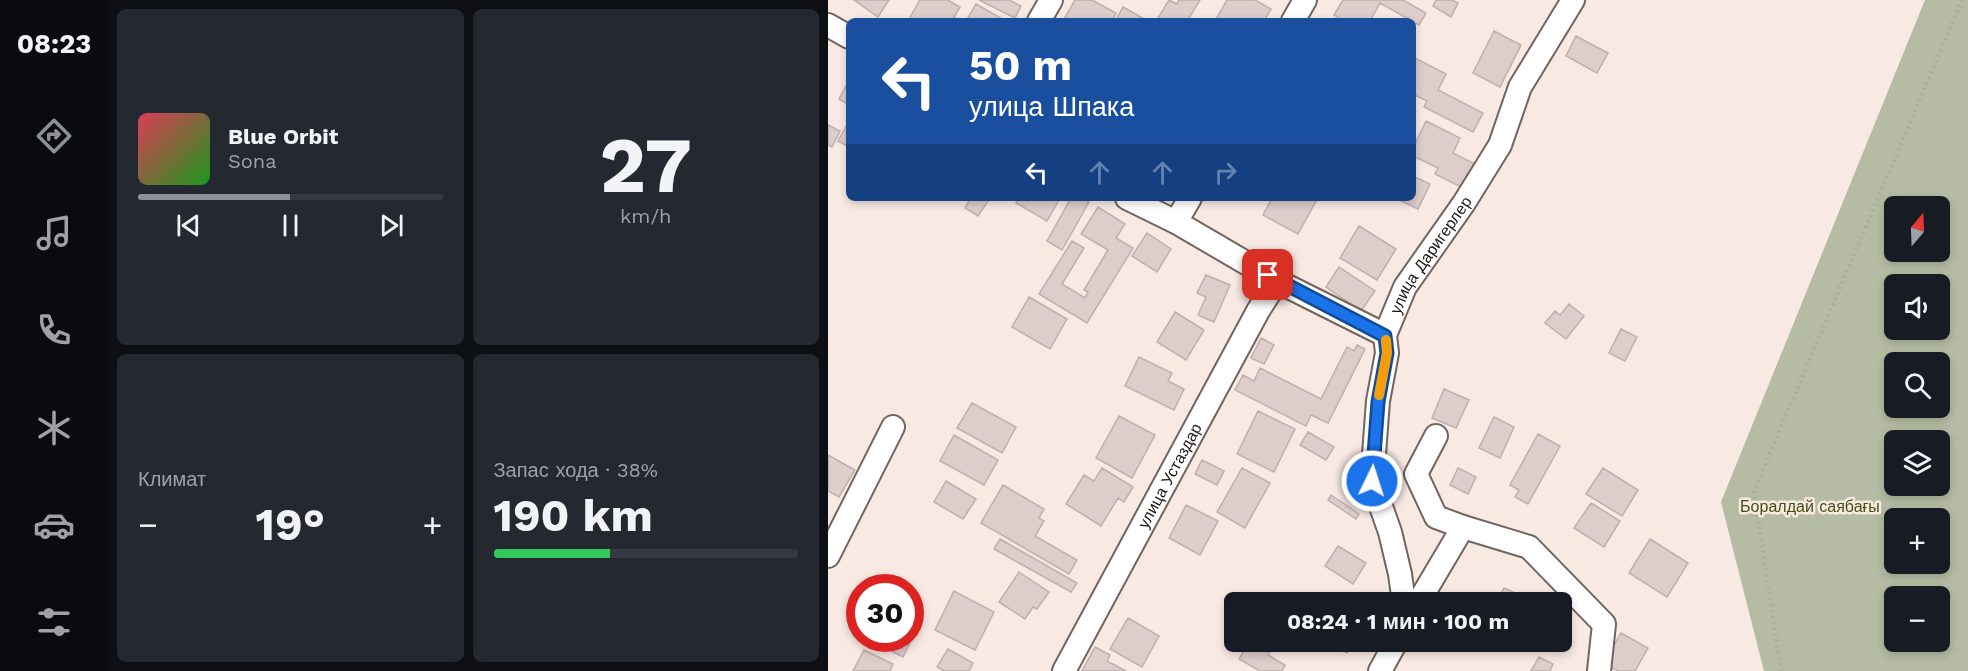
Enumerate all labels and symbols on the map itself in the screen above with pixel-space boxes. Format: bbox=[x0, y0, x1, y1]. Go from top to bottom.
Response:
street label: улица Даригерлер bbox=[1386, 193, 1476, 317]
north arrow bbox=[1884, 196, 1950, 262]
pin bbox=[1242, 249, 1293, 300]
street label: улица Устаздар bbox=[1134, 420, 1206, 532]
position arrow bbox=[1340, 449, 1404, 513]
park label: Боралдай саябағы bbox=[1740, 497, 1880, 516]
speed limit sign: 30 bbox=[846, 574, 924, 652]

